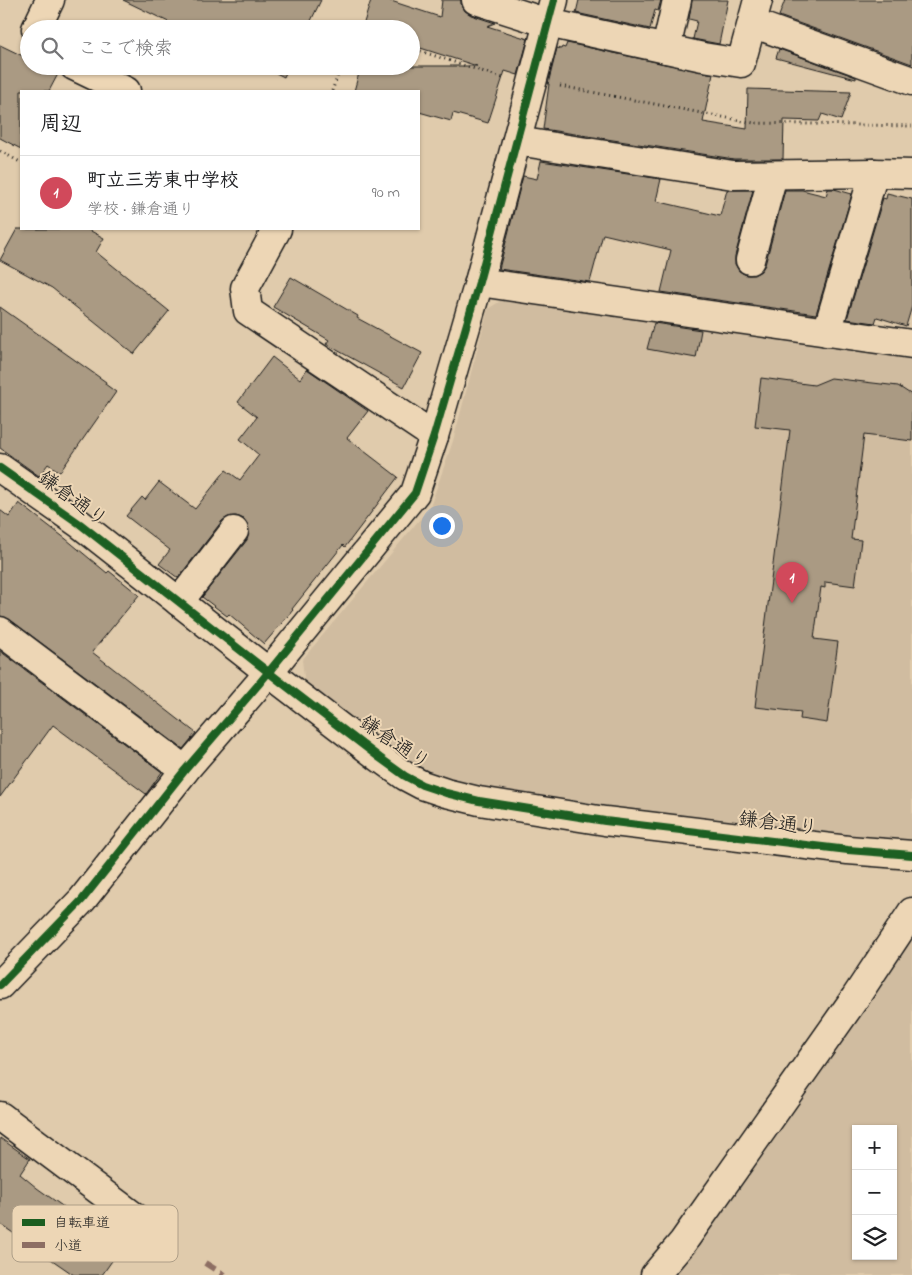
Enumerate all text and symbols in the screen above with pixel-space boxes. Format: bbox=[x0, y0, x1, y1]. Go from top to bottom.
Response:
search box bbox=[20, 20, 420, 75]
icon: search bbox=[38, 34, 66, 62]
text: ここで検索 bbox=[78, 36, 173, 63]
text: 周辺 bbox=[40, 110, 82, 140]
text: 町立三芳東中学校 bbox=[87, 168, 239, 195]
text: 1 bbox=[53, 181, 59, 205]
text: 90 m bbox=[372, 181, 400, 205]
text: 学校 · 鎌倉通り bbox=[87, 198, 194, 222]
street label: 鎌倉通り bbox=[31, 465, 113, 535]
your location bbox=[429, 513, 455, 539]
pin: 1 bbox=[776, 562, 808, 603]
street label: 鎌倉通り bbox=[353, 710, 435, 778]
street label: 鎌倉通り bbox=[737, 806, 819, 844]
map controls bbox=[852, 1125, 897, 1260]
button: + bbox=[852, 1125, 897, 1170]
button: − bbox=[852, 1170, 897, 1215]
legend bbox=[12, 1205, 178, 1262]
text: 自転車道 bbox=[54, 1213, 110, 1234]
button: layers bbox=[852, 1215, 897, 1260]
text: 小道 bbox=[54, 1236, 82, 1257]

